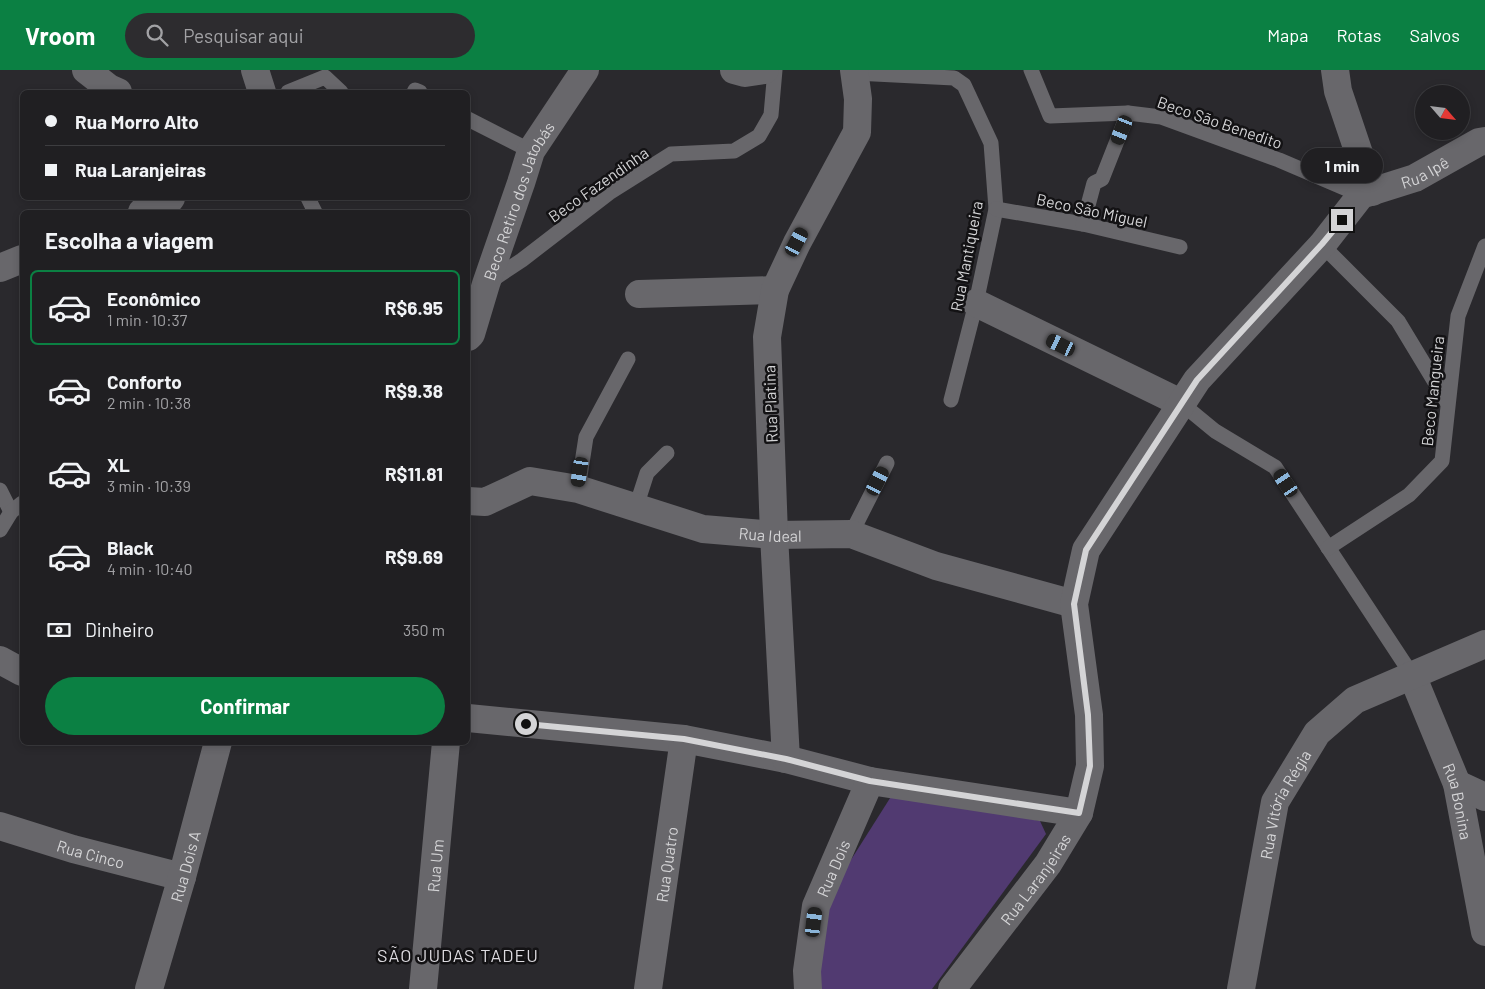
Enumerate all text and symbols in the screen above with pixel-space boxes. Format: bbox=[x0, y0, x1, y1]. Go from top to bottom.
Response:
search box bbox=[125, 13, 475, 58]
text: Vroom bbox=[25, 21, 95, 50]
icon: search bbox=[143, 21, 171, 49]
text: Pesquisar aqui bbox=[183, 24, 304, 47]
text: Mapa bbox=[1267, 24, 1308, 46]
text: Rotas bbox=[1336, 24, 1381, 46]
text: Salvos bbox=[1409, 24, 1460, 46]
north arrow bbox=[1415, 85, 1470, 140]
map controls bbox=[1415, 85, 1470, 140]
street label: Beco São Benedito bbox=[1155, 92, 1285, 152]
text: Rua Morro Alto bbox=[75, 110, 199, 133]
car bbox=[1109, 113, 1134, 147]
street label: Beco Retiro dos Jatobás bbox=[479, 118, 558, 282]
street label: Beco Fazendinha bbox=[544, 142, 652, 226]
callout: 1 min bbox=[1301, 148, 1383, 182]
street label: Rua Ipê bbox=[1398, 152, 1452, 191]
text: 1 min bbox=[1324, 156, 1360, 175]
text: Rua Laranjeiras bbox=[75, 158, 206, 181]
street label: Beco São Miguel bbox=[1035, 189, 1149, 231]
street label: Rua Mantiqueira bbox=[946, 199, 986, 313]
route end bbox=[1331, 209, 1353, 231]
car bbox=[783, 225, 810, 259]
text: Escolha a viagem bbox=[45, 227, 214, 253]
icon: car bbox=[47, 285, 92, 330]
text: Econômico bbox=[107, 287, 201, 310]
text: R$6.95 bbox=[385, 296, 443, 319]
text: 1 min · 10:37 bbox=[107, 310, 187, 329]
car bbox=[1044, 332, 1077, 358]
street label: Beco Mangueira bbox=[1417, 335, 1447, 447]
street label: Rua Platina bbox=[759, 365, 781, 443]
icon: car bbox=[47, 368, 92, 413]
text: Conforto bbox=[107, 370, 182, 393]
text: R$9.38 bbox=[385, 379, 443, 402]
text: 2 min · 10:38 bbox=[107, 393, 191, 412]
icon: car bbox=[47, 451, 92, 496]
text: XL bbox=[107, 453, 130, 476]
car bbox=[570, 456, 589, 488]
text: R$11.81 bbox=[385, 462, 443, 485]
car bbox=[864, 464, 891, 498]
car bbox=[1271, 466, 1300, 500]
text: 3 min · 10:39 bbox=[107, 476, 191, 495]
street label: Rua Ideal bbox=[738, 523, 802, 545]
icon: car bbox=[47, 534, 92, 579]
text: Black bbox=[107, 536, 154, 559]
text: R$9.69 bbox=[385, 545, 443, 568]
text: 4 min · 10:40 bbox=[107, 559, 193, 578]
icon: cash bbox=[45, 616, 73, 644]
text: Dinheiro bbox=[85, 618, 154, 641]
text: 350 m bbox=[403, 620, 445, 639]
button: Confirmar bbox=[45, 677, 445, 735]
route start bbox=[515, 713, 537, 735]
street label: Rua Vitória Régia bbox=[1255, 746, 1314, 861]
street label: Rua Bonina bbox=[1440, 760, 1477, 841]
street label: Rua Quatro bbox=[651, 825, 681, 903]
street label: Rua Dois A bbox=[166, 828, 204, 904]
street label: Rua Laranjeiras bbox=[996, 830, 1074, 928]
street label: Rua Cinco bbox=[55, 835, 127, 871]
street label: Rua Dois bbox=[812, 837, 853, 899]
street label: Rua Um bbox=[423, 838, 446, 893]
car bbox=[804, 906, 823, 938]
district label: SÃO JUDAS TADEU bbox=[377, 944, 539, 966]

